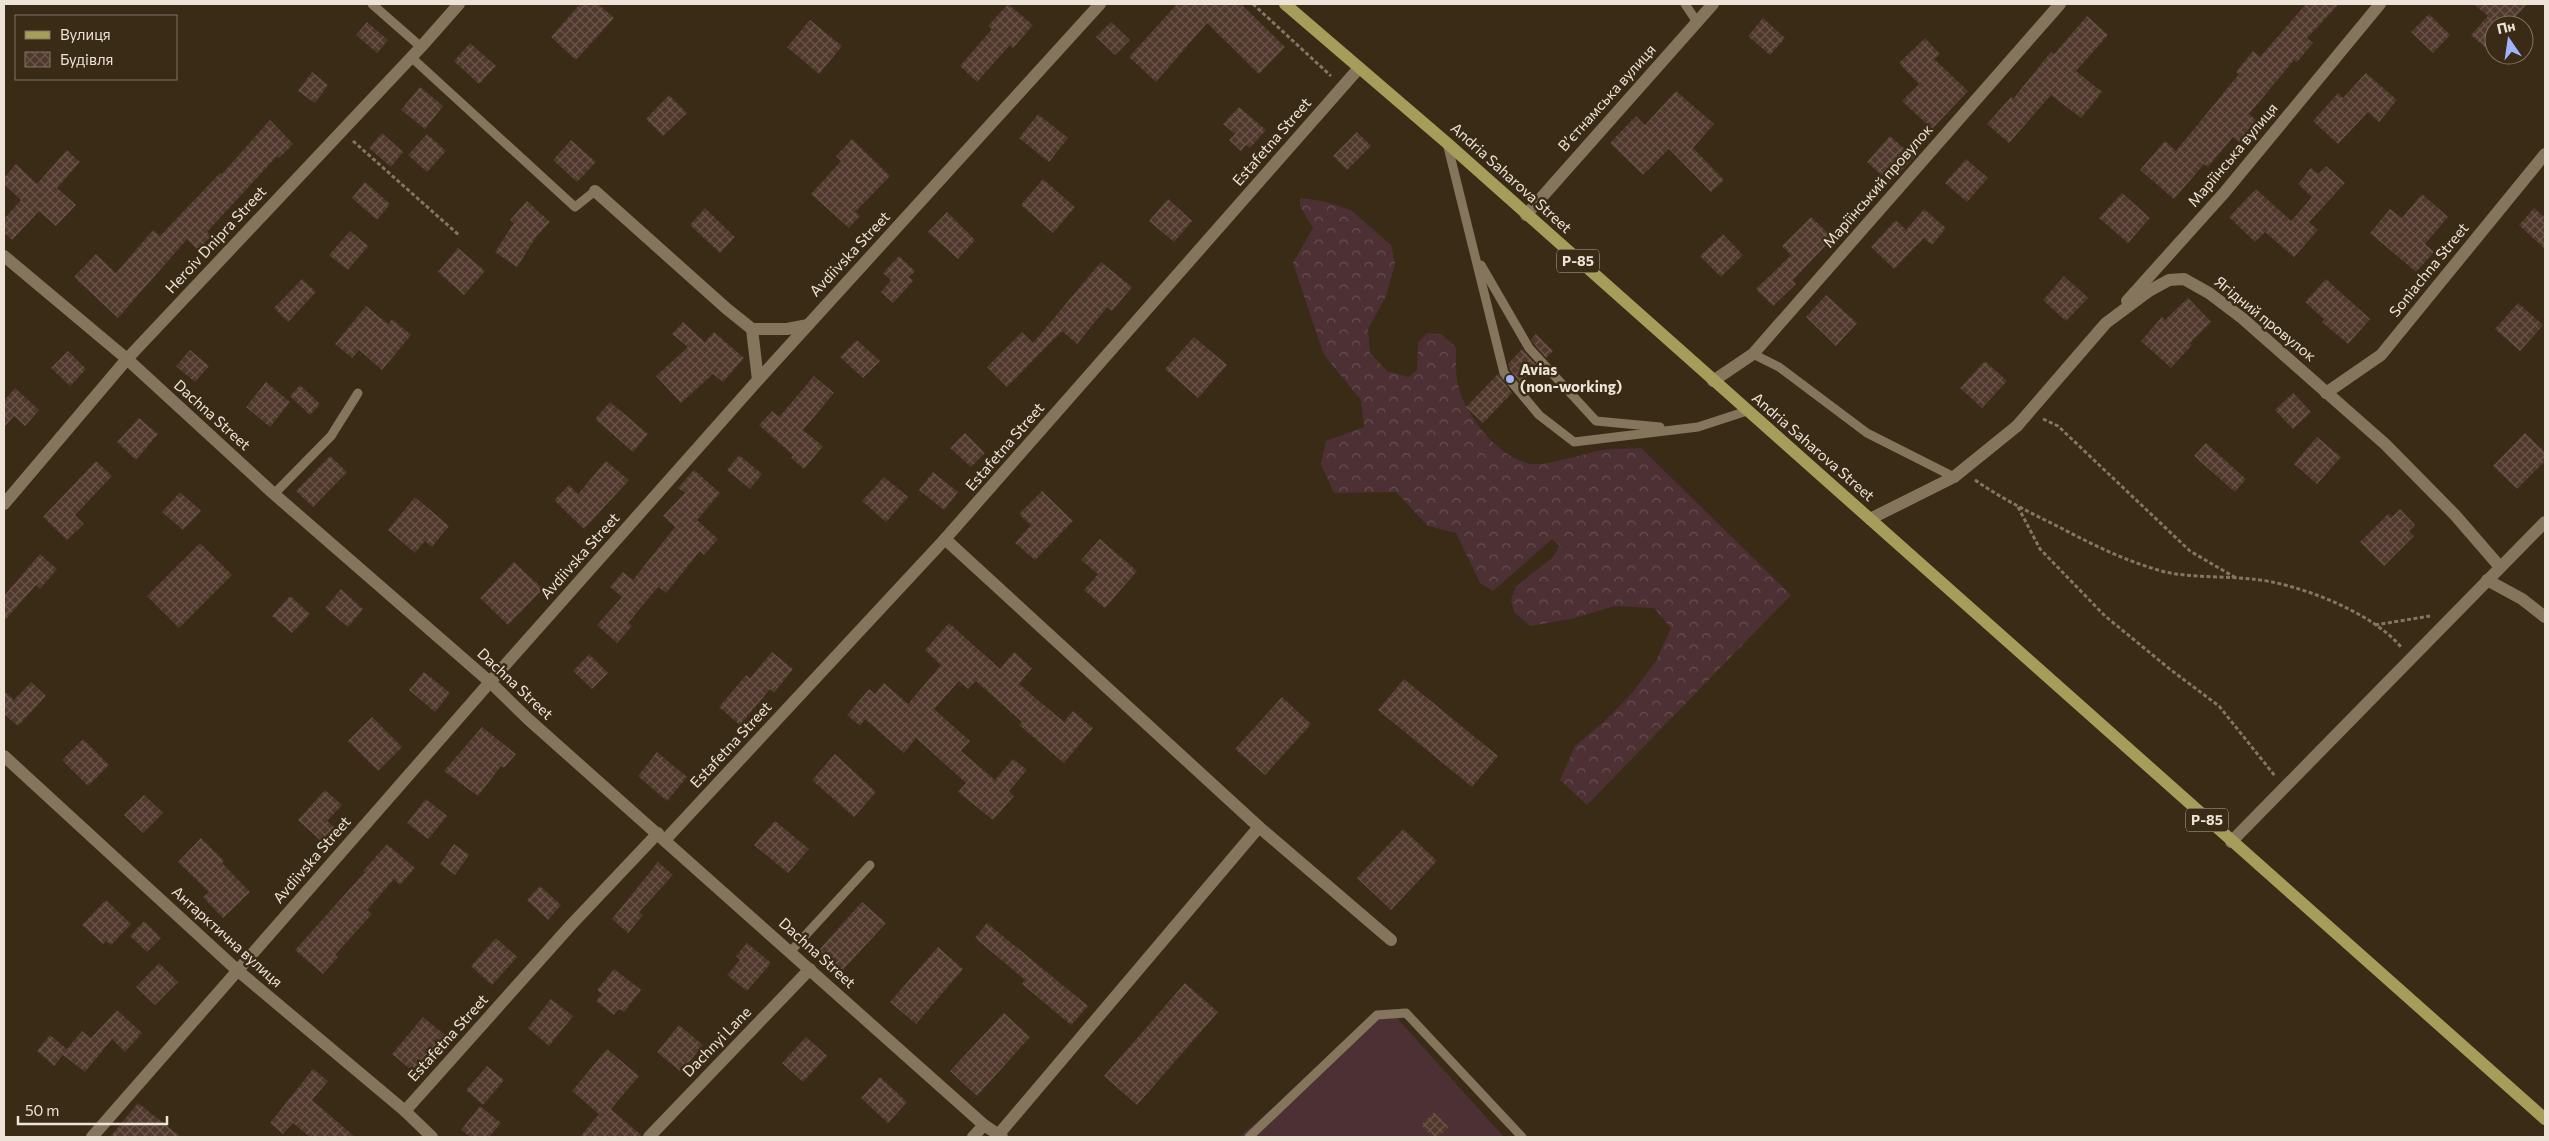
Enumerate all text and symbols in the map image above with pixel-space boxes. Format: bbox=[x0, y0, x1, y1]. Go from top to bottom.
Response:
legend bbox=[15, 15, 178, 80]
north arrow bbox=[2484, 15, 2534, 65]
text: Пн bbox=[2495, 16, 2517, 37]
text: Вулиця bbox=[60, 25, 111, 43]
street label: Вʼєтнамська вулиця bbox=[1554, 40, 1659, 154]
text: Будівля bbox=[60, 50, 113, 68]
street label: Estafetna Street bbox=[1228, 94, 1314, 189]
street label: Маріїнська вулиця bbox=[2184, 99, 2281, 210]
street label: Andria Saharova Street bbox=[1448, 118, 1576, 236]
street label: Маріїнський провулок bbox=[1819, 120, 1936, 251]
street label: Heroiv Dnipra Street bbox=[161, 182, 269, 297]
street label: Avdiivska Street bbox=[805, 207, 893, 299]
street label: Soniachna Street bbox=[2385, 219, 2472, 320]
road number: Р-85 bbox=[1557, 250, 1599, 272]
street label: Ягідний провулок bbox=[2211, 272, 2320, 365]
place label: Avias (non-working) bbox=[1520, 360, 1622, 395]
marker: Avias (non-working) bbox=[1504, 373, 1516, 385]
street label: Dachna Street bbox=[171, 375, 255, 453]
street label: Andria Saharova Street bbox=[1749, 388, 1879, 504]
street label: Estafetna Street bbox=[961, 399, 1047, 494]
street label: Avdiivska Street bbox=[536, 509, 623, 602]
street label: Dachna Street bbox=[474, 644, 557, 723]
street label: Estafetna Street bbox=[686, 698, 775, 791]
road number: Р-85 bbox=[2186, 808, 2228, 832]
street label: Avdiivska Street bbox=[269, 812, 354, 907]
street label: Антарктична вулиця bbox=[169, 882, 287, 991]
street label: Dachna Street bbox=[776, 913, 860, 991]
street label: Estafetna Street bbox=[403, 990, 491, 1085]
street label: Dachnyi Lane bbox=[678, 1002, 754, 1080]
scale bar bbox=[18, 1094, 166, 1126]
text: 50 m bbox=[25, 1101, 59, 1119]

